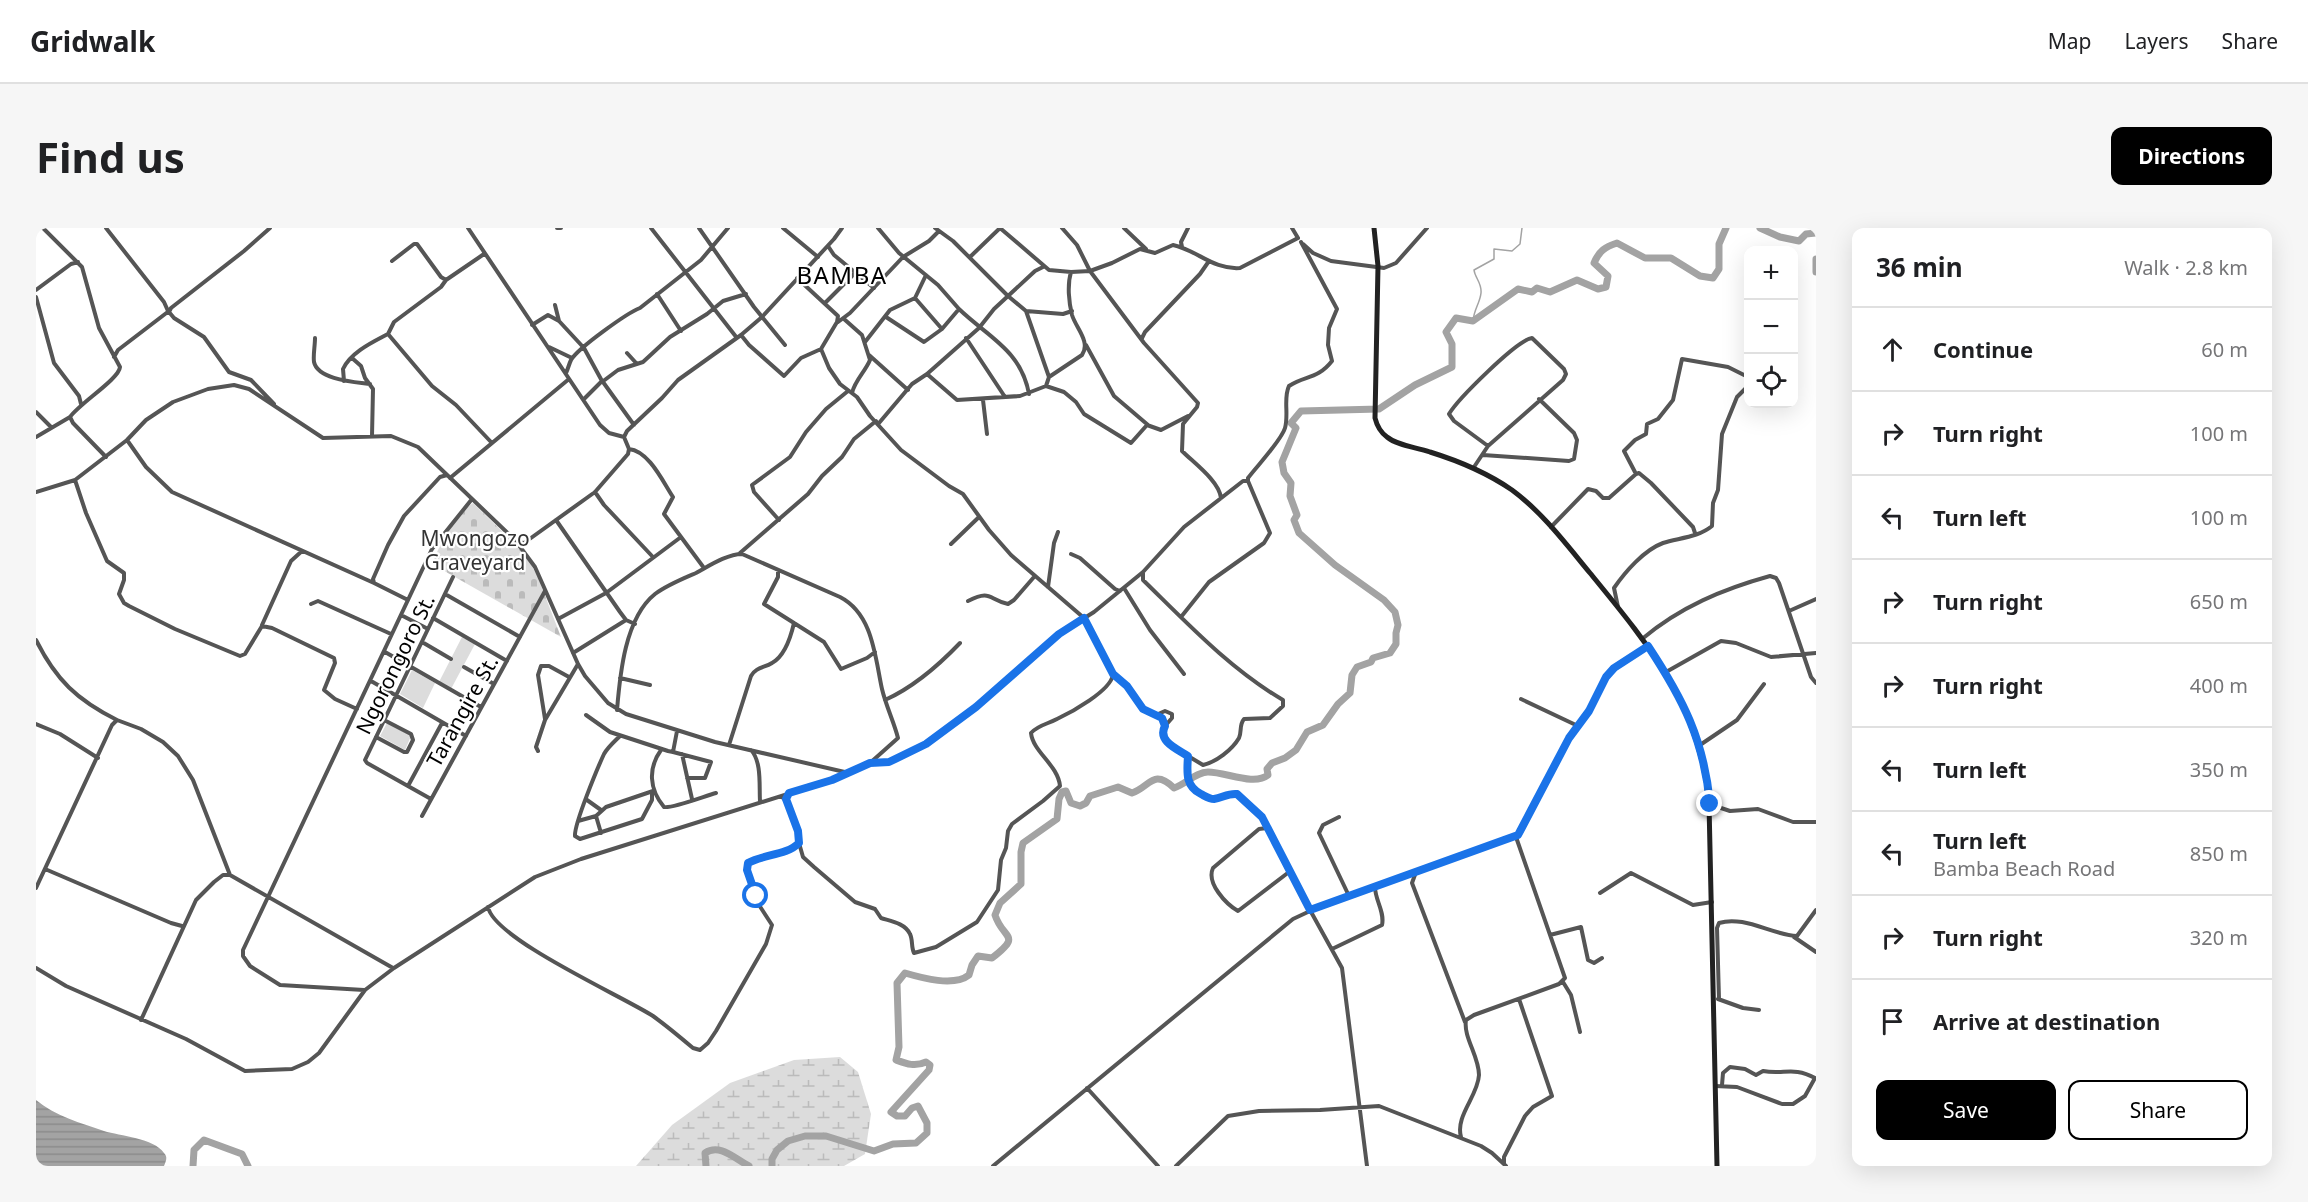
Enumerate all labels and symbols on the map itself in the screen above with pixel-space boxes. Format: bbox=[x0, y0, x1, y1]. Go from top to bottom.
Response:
district label: BAMBA bbox=[796, 258, 888, 291]
park label: Mwongozo Graveyard bbox=[420, 524, 530, 576]
street label: Ngorongoro St. bbox=[349, 589, 441, 739]
street label: Tarangire St. bbox=[420, 650, 504, 772]
route end bbox=[1696, 790, 1722, 816]
route start bbox=[742, 882, 768, 908]

